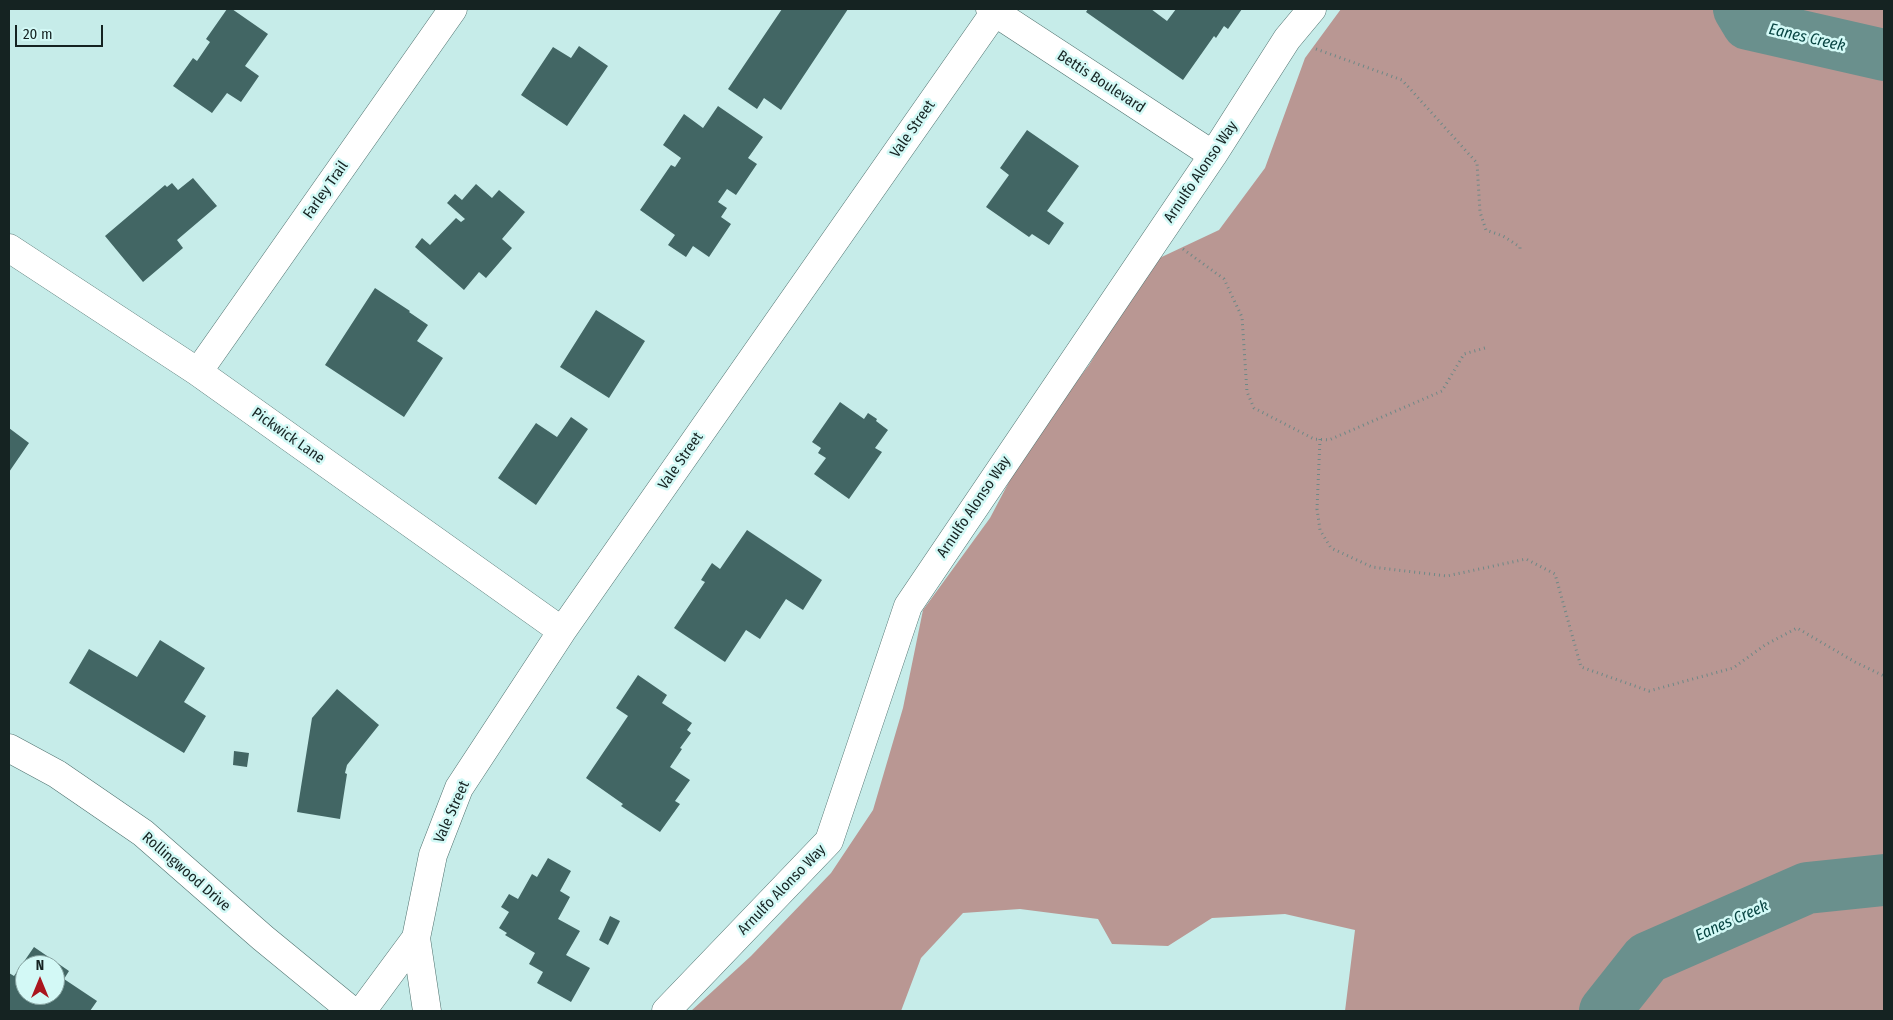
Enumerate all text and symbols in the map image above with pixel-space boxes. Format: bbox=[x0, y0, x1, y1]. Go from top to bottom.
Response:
scale bar bbox=[18, 15, 105, 47]
water label: Eanes Creek bbox=[1767, 20, 1847, 56]
text: 20 m bbox=[23, 25, 53, 43]
street label: Bettis Boulevard bbox=[1054, 47, 1148, 117]
street label: Vale Street bbox=[887, 97, 939, 161]
street label: Arnulfo Alonso Way bbox=[1160, 118, 1242, 226]
street label: Farley Trail bbox=[300, 158, 352, 222]
street label: Pickwick Lane bbox=[248, 404, 328, 468]
street label: Vale Street bbox=[655, 429, 707, 493]
street label: Arnulfo Alonso Way bbox=[933, 453, 1015, 561]
street label: Vale Street bbox=[430, 778, 474, 846]
street label: Rollingwood Drive bbox=[138, 829, 234, 915]
street label: Arnulfo Alonso Way bbox=[734, 841, 830, 939]
water label: Eanes Creek bbox=[1693, 896, 1771, 946]
north arrow bbox=[15, 955, 65, 1005]
text: N bbox=[36, 957, 44, 974]

